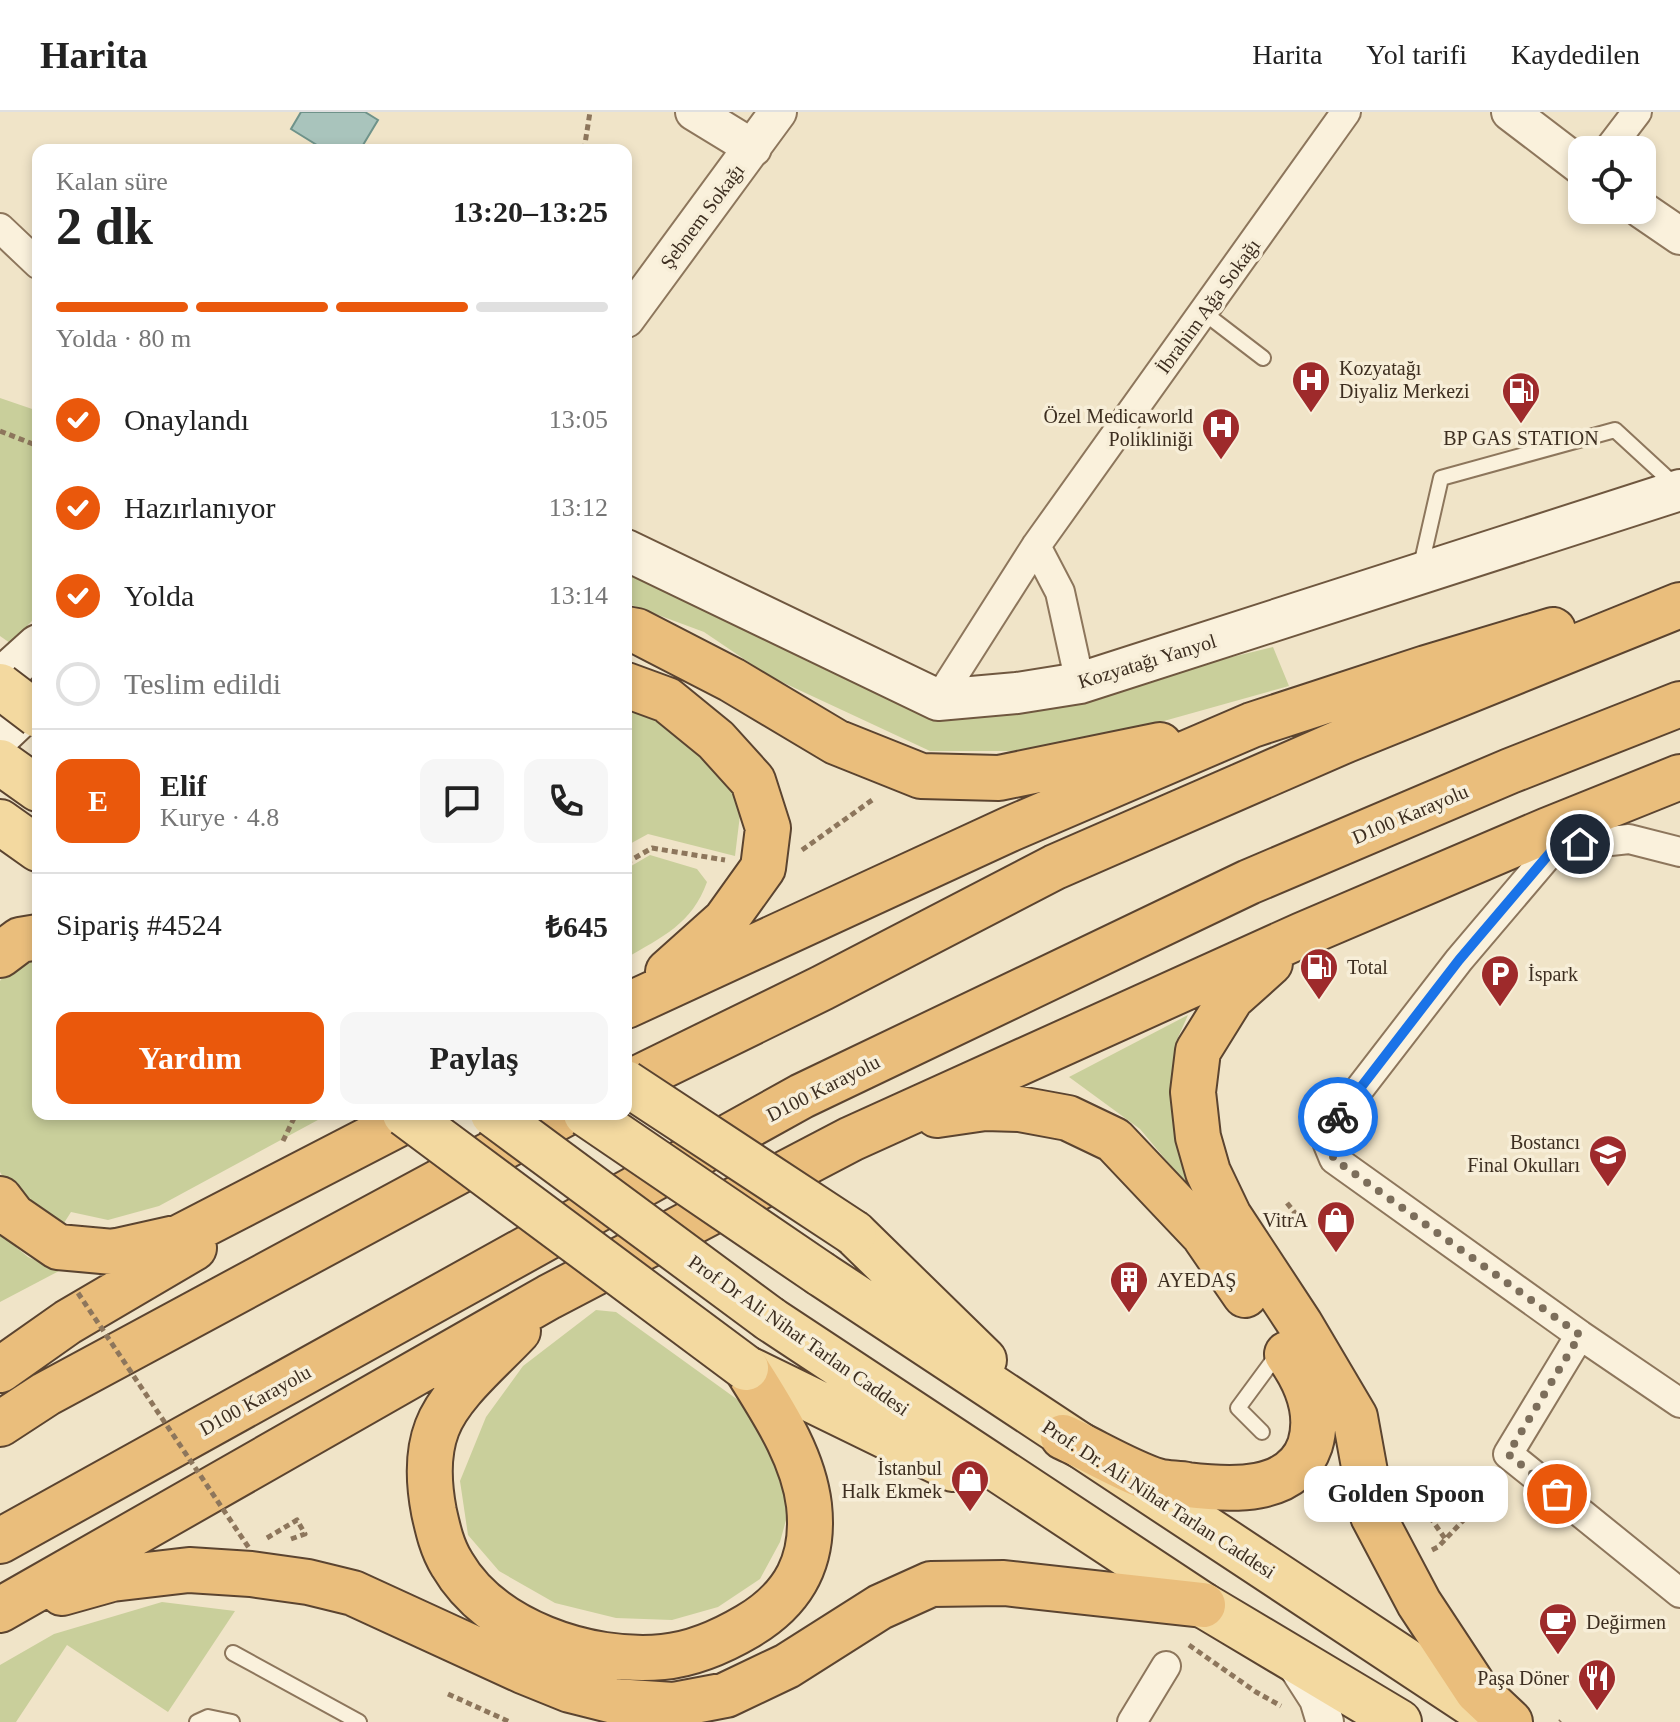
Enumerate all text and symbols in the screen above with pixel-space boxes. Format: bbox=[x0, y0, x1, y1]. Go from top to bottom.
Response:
text: Harita bbox=[40, 34, 148, 76]
text: Harita bbox=[1252, 39, 1322, 70]
text: Yol tarifi bbox=[1366, 39, 1467, 70]
text: Kaydedilen bbox=[1511, 39, 1640, 70]
map controls bbox=[1568, 136, 1656, 224]
button: locate bbox=[1568, 136, 1656, 224]
street label: Şebnem Sokağı bbox=[656, 159, 749, 273]
text: Kalan süre bbox=[56, 167, 168, 196]
text: 13:20–13:25 bbox=[453, 195, 608, 228]
text: 2 dk bbox=[56, 198, 153, 255]
street label: İbrahim Ağa Sokağı bbox=[1152, 234, 1265, 378]
text: Yolda · 80 m bbox=[56, 324, 191, 353]
place label: Kozyatağı Diyaliz Merkezi bbox=[1339, 357, 1470, 403]
hospital icon: Kozyatağı Diyaliz Merkezi bbox=[1290, 359, 1332, 414]
fuel station icon: BP GAS STATION bbox=[1500, 370, 1542, 425]
icon: check bbox=[56, 398, 100, 442]
text: Onaylandı bbox=[124, 403, 249, 436]
text: 13:05 bbox=[549, 405, 608, 434]
place label: Özel Medicaworld Polikliniği bbox=[1044, 405, 1193, 451]
hospital icon: Özel Medicaworld Polikliniği bbox=[1200, 406, 1242, 461]
place label: BP GAS STATION bbox=[1443, 427, 1599, 449]
icon: check bbox=[56, 486, 100, 530]
text: Hazırlanıyor bbox=[124, 491, 276, 524]
text: 13:12 bbox=[549, 493, 608, 522]
icon: check bbox=[56, 574, 100, 618]
text: Yolda bbox=[124, 579, 194, 612]
text: 13:14 bbox=[549, 581, 608, 610]
street label: Kozyatağı Yanyol bbox=[1075, 629, 1219, 693]
text: Teslim edildi bbox=[124, 667, 281, 700]
button: chat bbox=[420, 759, 504, 843]
button: phone bbox=[524, 759, 608, 843]
text: Elif bbox=[160, 769, 207, 802]
street label: D100 Karayolu bbox=[1349, 780, 1472, 849]
text: E bbox=[88, 784, 108, 817]
text: Kurye · 4.8 bbox=[160, 803, 279, 832]
pin bbox=[1546, 810, 1614, 878]
icon: home bbox=[1558, 822, 1602, 866]
text: Sipariş #4524 bbox=[56, 908, 222, 941]
text: ₺645 bbox=[546, 910, 608, 943]
fuel station icon: Total bbox=[1298, 946, 1340, 1001]
parking icon: İspark bbox=[1479, 953, 1521, 1008]
place label: Total bbox=[1347, 956, 1388, 978]
place label: İspark bbox=[1528, 963, 1578, 986]
button: Yardım bbox=[56, 1012, 324, 1104]
button: Paylaş bbox=[340, 1012, 608, 1104]
street label: D100 Karayolu bbox=[763, 1050, 884, 1127]
courier bbox=[1298, 1077, 1378, 1157]
icon: bike bbox=[1316, 1095, 1360, 1139]
place label: Bostancı Final Okulları bbox=[1467, 1131, 1580, 1176]
school or university icon: Bostancı Final Okulları bbox=[1587, 1133, 1629, 1188]
shop icon: VitrA bbox=[1315, 1199, 1357, 1254]
place label: VitrA bbox=[1263, 1209, 1309, 1231]
street label: Prof Dr Ali Nihat Tarlan Caddesi bbox=[684, 1250, 914, 1420]
building icon: AYEDAŞ bbox=[1108, 1259, 1150, 1314]
place label: AYEDAŞ bbox=[1157, 1269, 1236, 1292]
street label: D100 Karayolu bbox=[196, 1360, 315, 1441]
street label: Prof. Dr. Ali Nihat Tarlan Caddesi bbox=[1038, 1415, 1280, 1583]
place label: İstanbul Halk Ekmek bbox=[841, 1457, 942, 1502]
shop icon: İstanbul Halk Ekmek bbox=[949, 1458, 991, 1513]
pin bbox=[1523, 1460, 1591, 1528]
callout: Golden Spoon bbox=[1305, 1466, 1509, 1522]
icon: bag bbox=[1535, 1472, 1579, 1516]
text: Golden Spoon bbox=[1328, 1479, 1484, 1508]
cafe icon: Değirmen bbox=[1537, 1601, 1579, 1656]
place label: Değirmen bbox=[1586, 1611, 1666, 1634]
restaurant icon: Paşa Döner bbox=[1576, 1657, 1618, 1712]
place label: Paşa Döner bbox=[1477, 1667, 1569, 1690]

